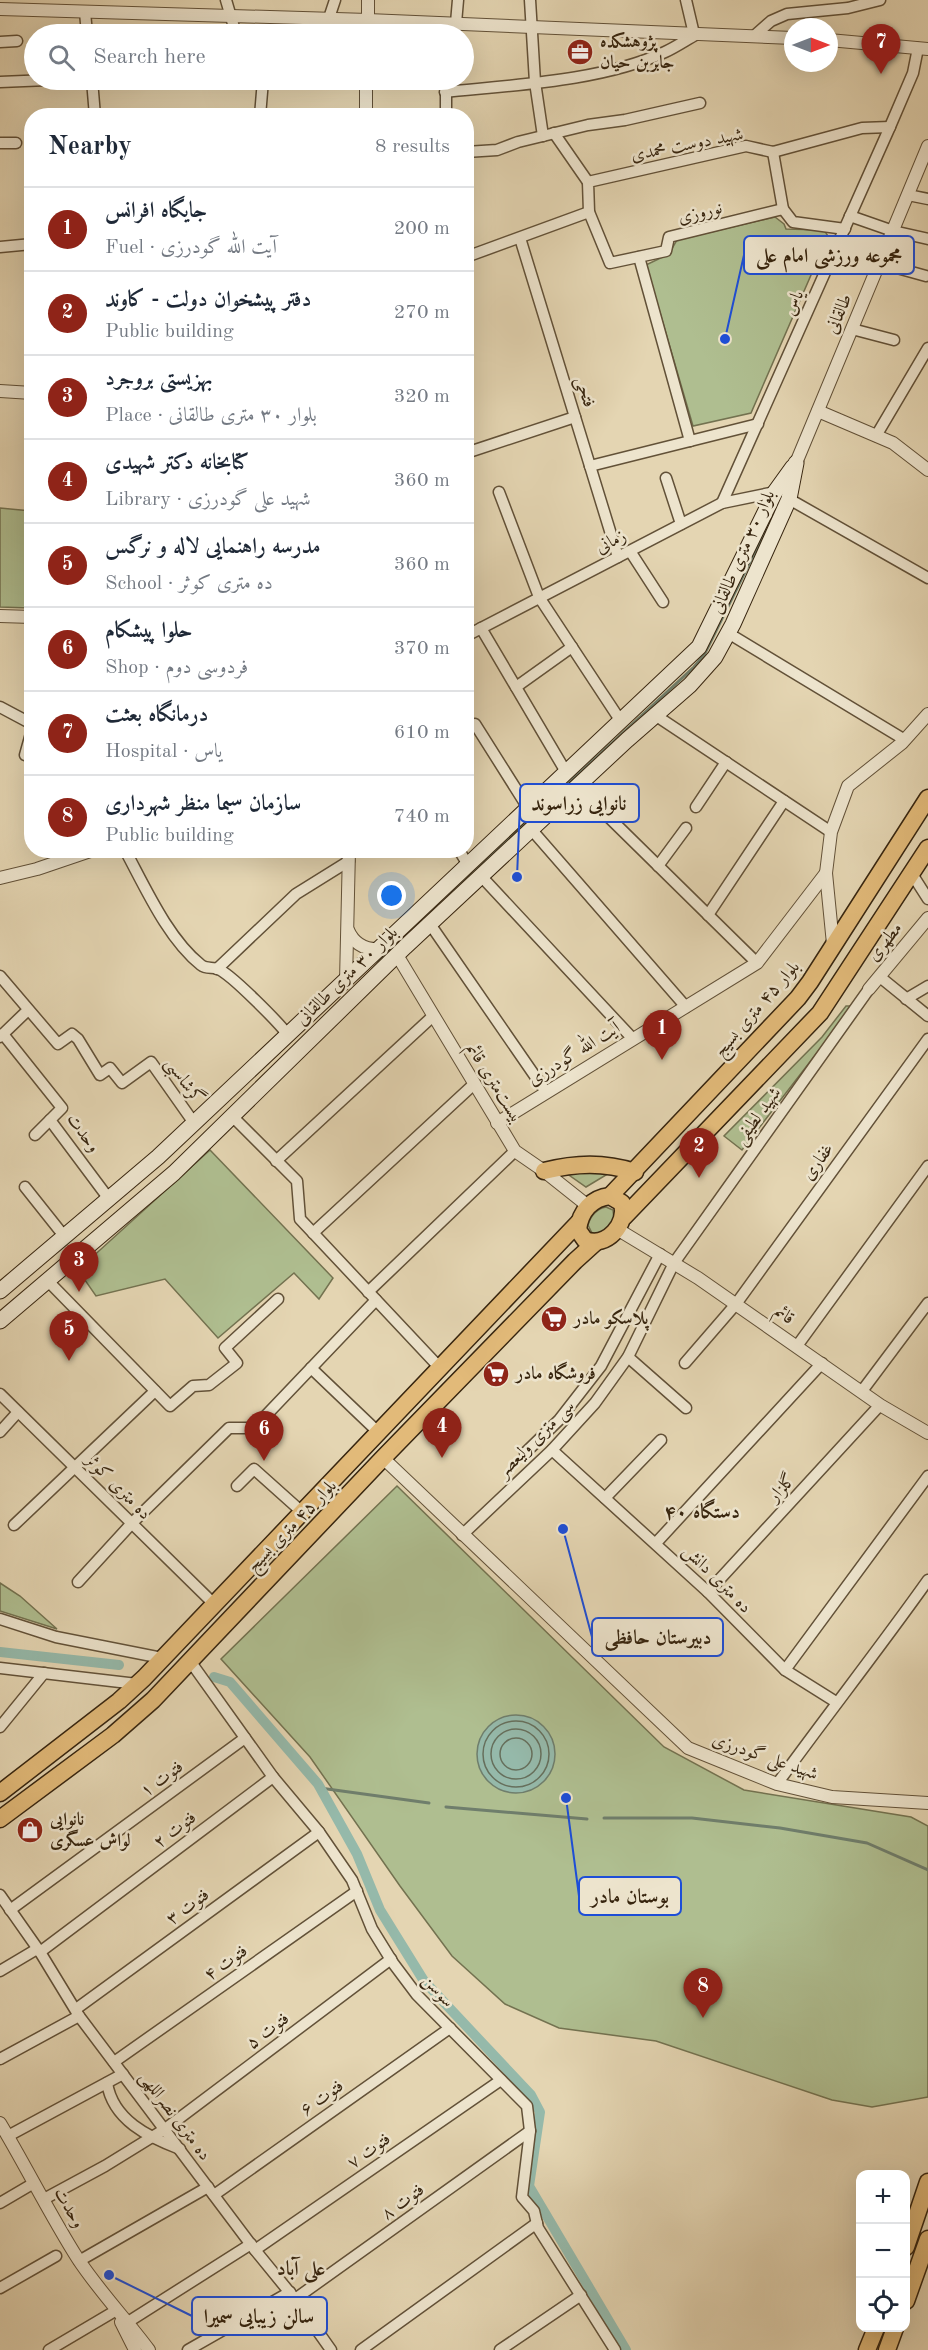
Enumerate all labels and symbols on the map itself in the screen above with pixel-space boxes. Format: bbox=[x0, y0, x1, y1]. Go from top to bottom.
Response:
north arrow bbox=[784, 18, 838, 72]
pin: 7 bbox=[862, 25, 900, 74]
place label: پژوهشکده جابربن حیان bbox=[600, 32, 674, 73]
office icon: پژوهشکده جابربن حیان bbox=[565, 37, 595, 67]
street label: شهید دوست محمدی bbox=[629, 125, 745, 167]
street label: نوروزی bbox=[676, 199, 724, 228]
callout: مجموعه ورزشی امام علی bbox=[744, 236, 914, 274]
text: مجموعه ورزشی امام علی bbox=[755, 246, 902, 273]
street label: یاس bbox=[781, 286, 809, 319]
street label: طالقانی bbox=[823, 291, 855, 337]
street label: فتحی bbox=[570, 374, 598, 410]
street label: بلوار ۳۰ متری طالقانی bbox=[708, 487, 779, 617]
street label: زمانی bbox=[593, 527, 630, 558]
callout: نانوایی زراسوند bbox=[520, 784, 639, 822]
text: نانوایی زراسوند bbox=[531, 794, 627, 817]
your location bbox=[377, 881, 406, 910]
street label: مطهری bbox=[864, 919, 907, 966]
street label: بلوار ۳۰ متری طالقانی bbox=[293, 923, 402, 1029]
street label: بلوار ۴۵ متری بسیج bbox=[711, 958, 808, 1064]
pin: 1 bbox=[642, 1010, 682, 1060]
street label: آیت الله گودرزی bbox=[522, 1012, 626, 1091]
street label: بیست‌متری قائم bbox=[457, 1040, 526, 1129]
street label: گرشاسبی bbox=[157, 1052, 210, 1111]
street label: شهید لطیفی bbox=[731, 1084, 787, 1150]
street label: وحدت bbox=[62, 1110, 103, 1156]
pin: 2 bbox=[680, 1128, 718, 1178]
street label: غفاری bbox=[799, 1140, 838, 1184]
pin: 3 bbox=[60, 1242, 98, 1292]
street label: قائم bbox=[767, 1302, 797, 1333]
supermarket icon: پلاسکو مادر bbox=[539, 1304, 569, 1334]
place label: پلاسکو مادر bbox=[572, 1308, 650, 1331]
pin: 5 bbox=[50, 1312, 88, 1361]
supermarket icon: فروشگاه مادر bbox=[481, 1359, 511, 1389]
place label: فروشگاه مادر bbox=[514, 1361, 596, 1385]
street label: سی متری ولیعصر bbox=[493, 1397, 580, 1484]
pin: 4 bbox=[422, 1408, 462, 1458]
pin: 6 bbox=[244, 1412, 284, 1461]
street label: ده متری کوثر bbox=[80, 1449, 154, 1524]
street label: گلزار bbox=[761, 1468, 801, 1508]
street label: بلوار ۴۵ متری بسیج bbox=[244, 1476, 345, 1580]
district label: ۴۰ دستگاه bbox=[664, 1498, 740, 1523]
street label: ده متری دانش bbox=[678, 1541, 755, 1618]
callout: دبیرستان حافظی bbox=[592, 1618, 723, 1656]
text: دبیرستان حافظی bbox=[605, 1628, 711, 1651]
street label: شهید علی گودرزی bbox=[709, 1729, 821, 1786]
street label: فتوت ۱ bbox=[137, 1758, 187, 1801]
street label: فتوت ۲ bbox=[150, 1808, 200, 1852]
place label: نانوایی لواش عسگری bbox=[49, 1811, 131, 1851]
shop icon: نانوایی لواش عسگری bbox=[15, 1815, 45, 1845]
callout: بوستان مادر bbox=[579, 1877, 681, 1915]
street label: فتوت ۳ bbox=[163, 1886, 213, 1929]
text: بوستان مادر bbox=[589, 1887, 669, 1909]
street label: فتوت ۴ bbox=[201, 1942, 251, 1985]
pin: 8 bbox=[684, 1968, 722, 2018]
street label: سوسن bbox=[417, 1971, 457, 2012]
street label: فتوت ۵ bbox=[243, 2009, 293, 2053]
street label: ده متری نصراللهی bbox=[134, 2068, 214, 2165]
street label: فتوت ۶ bbox=[297, 2077, 347, 2120]
street label: فتوت ۷ bbox=[344, 2130, 394, 2173]
street label: فتوت ۸ bbox=[378, 2181, 428, 2224]
street label: وحدت bbox=[50, 2185, 88, 2232]
district label: علی آباد bbox=[277, 2256, 325, 2284]
callout: سالن زیبایی سمیرا bbox=[192, 2297, 327, 2335]
text: سالن زیبایی سمیرا bbox=[204, 2307, 314, 2330]

